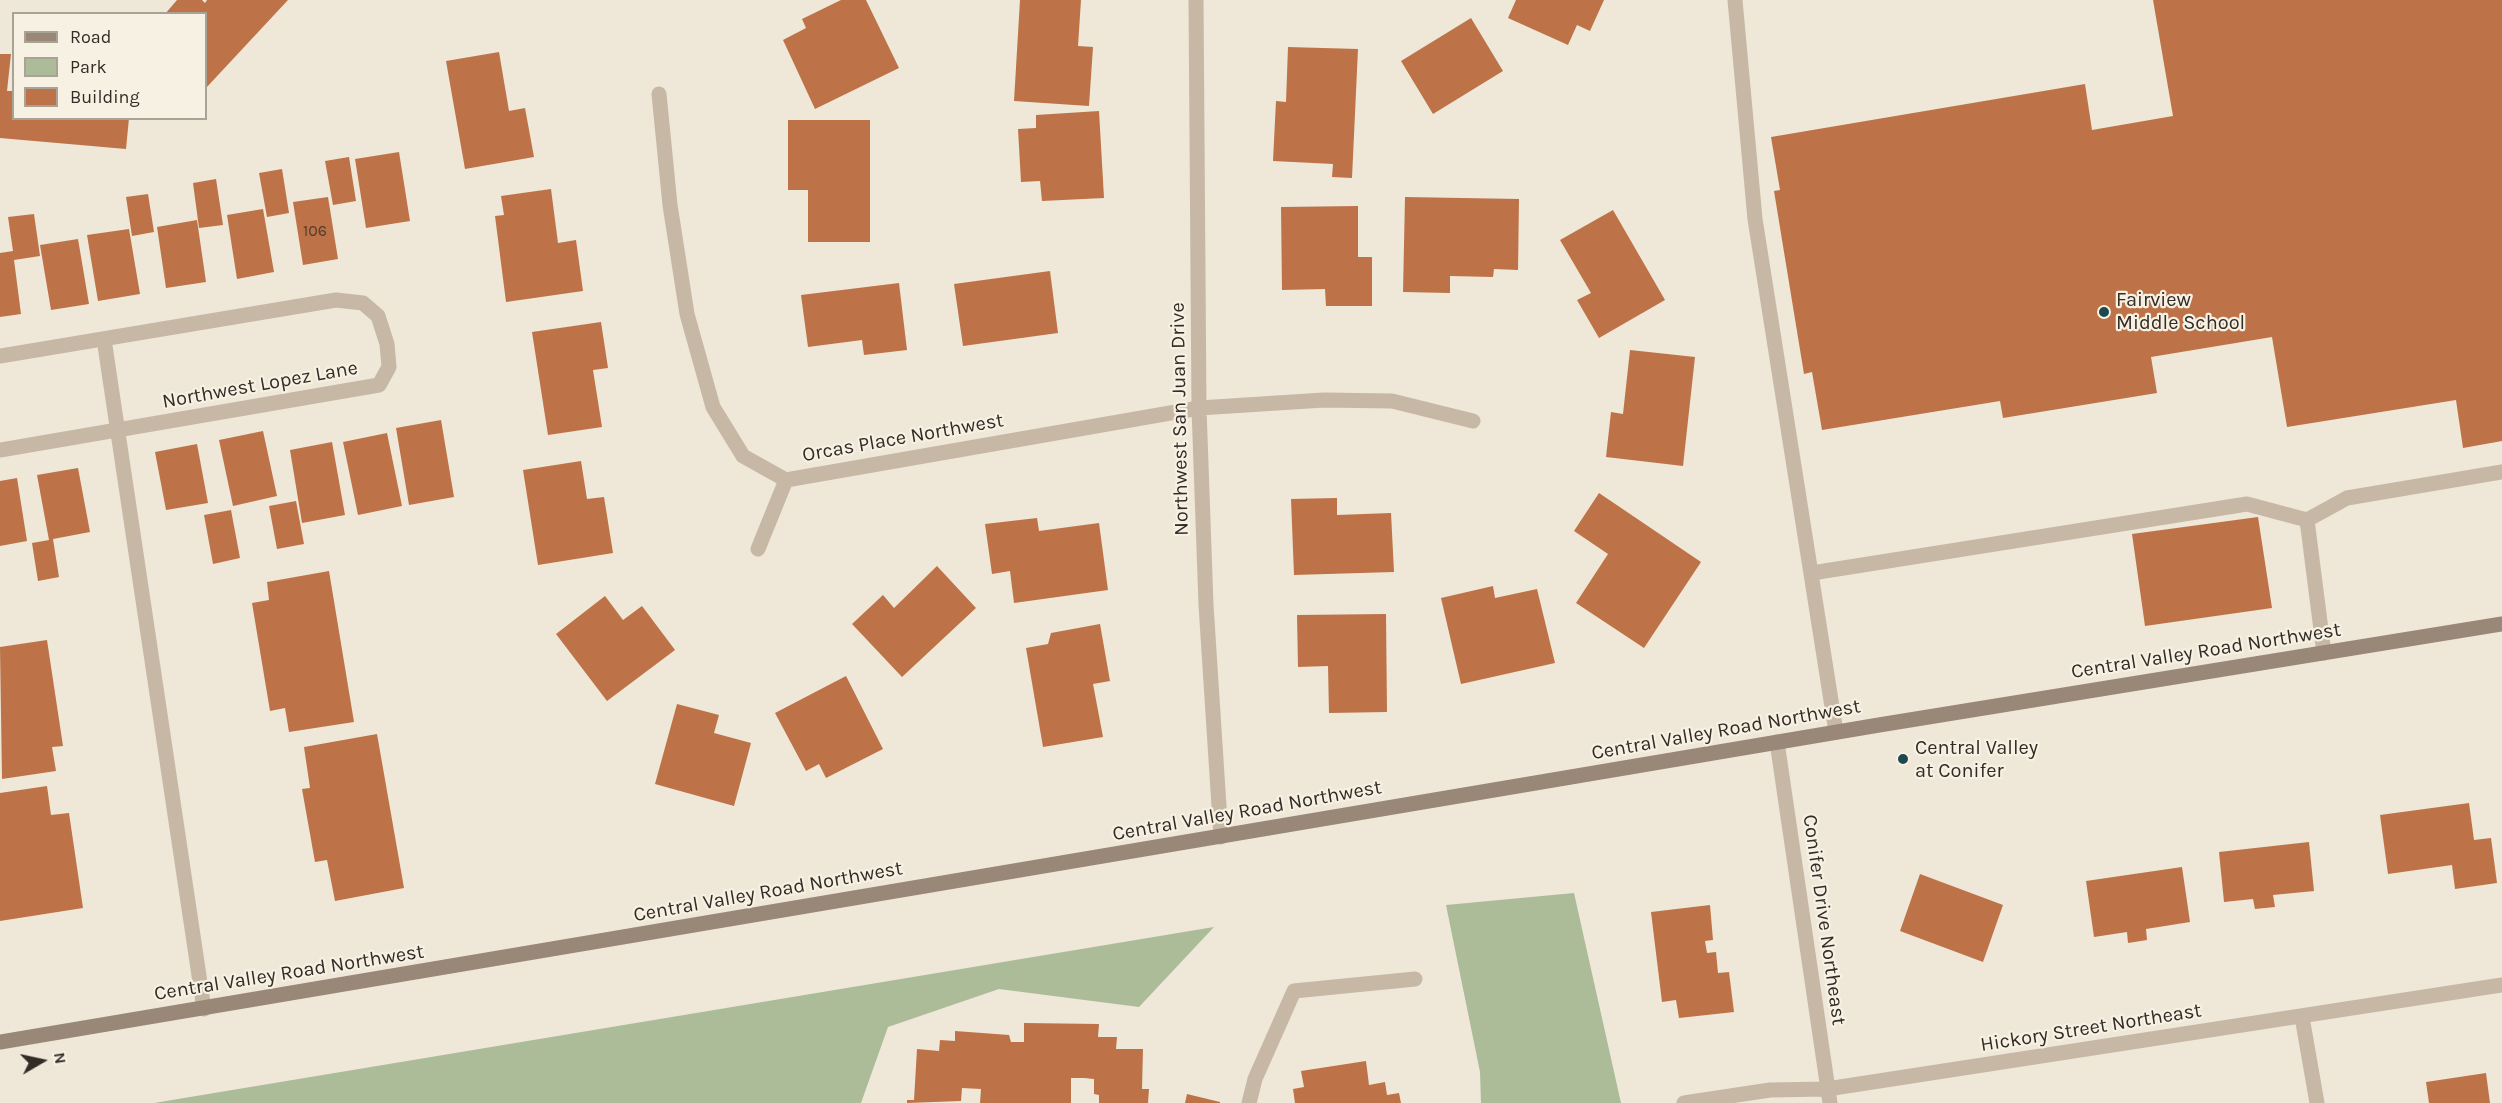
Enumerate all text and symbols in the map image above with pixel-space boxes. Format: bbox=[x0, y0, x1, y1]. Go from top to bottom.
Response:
legend bbox=[12, 12, 207, 120]
text: Road bbox=[70, 26, 111, 48]
text: Park bbox=[70, 56, 107, 78]
text: Building bbox=[70, 86, 140, 108]
house number: 106 bbox=[303, 221, 327, 241]
place label: Fairview Middle School bbox=[2116, 288, 2245, 335]
street label: Northwest San Juan Drive bbox=[1166, 302, 1194, 536]
marker: Fairview Middle School bbox=[2097, 305, 2111, 319]
street label: Northwest Lopez Lane bbox=[160, 356, 360, 414]
street label: Orcas Place Northwest bbox=[800, 408, 1006, 468]
street label: Central Valley Road Northwest bbox=[2069, 618, 2343, 684]
street label: Central Valley Road Northwest bbox=[1590, 694, 1862, 766]
place label: Central Valley at Conifer bbox=[1915, 736, 2038, 783]
marker: Central Valley at Conifer bbox=[1896, 752, 1910, 766]
street label: Central Valley Road Northwest bbox=[1111, 775, 1383, 847]
street label: Conifer Drive Northeast bbox=[1797, 813, 1851, 1027]
street label: Central Valley Road Northwest bbox=[632, 856, 904, 928]
street label: Central Valley Road Northwest bbox=[152, 940, 426, 1006]
street label: Hickory Street Northeast bbox=[1979, 999, 2203, 1057]
north arrow bbox=[12, 1031, 72, 1091]
text: N bbox=[50, 1051, 71, 1065]

